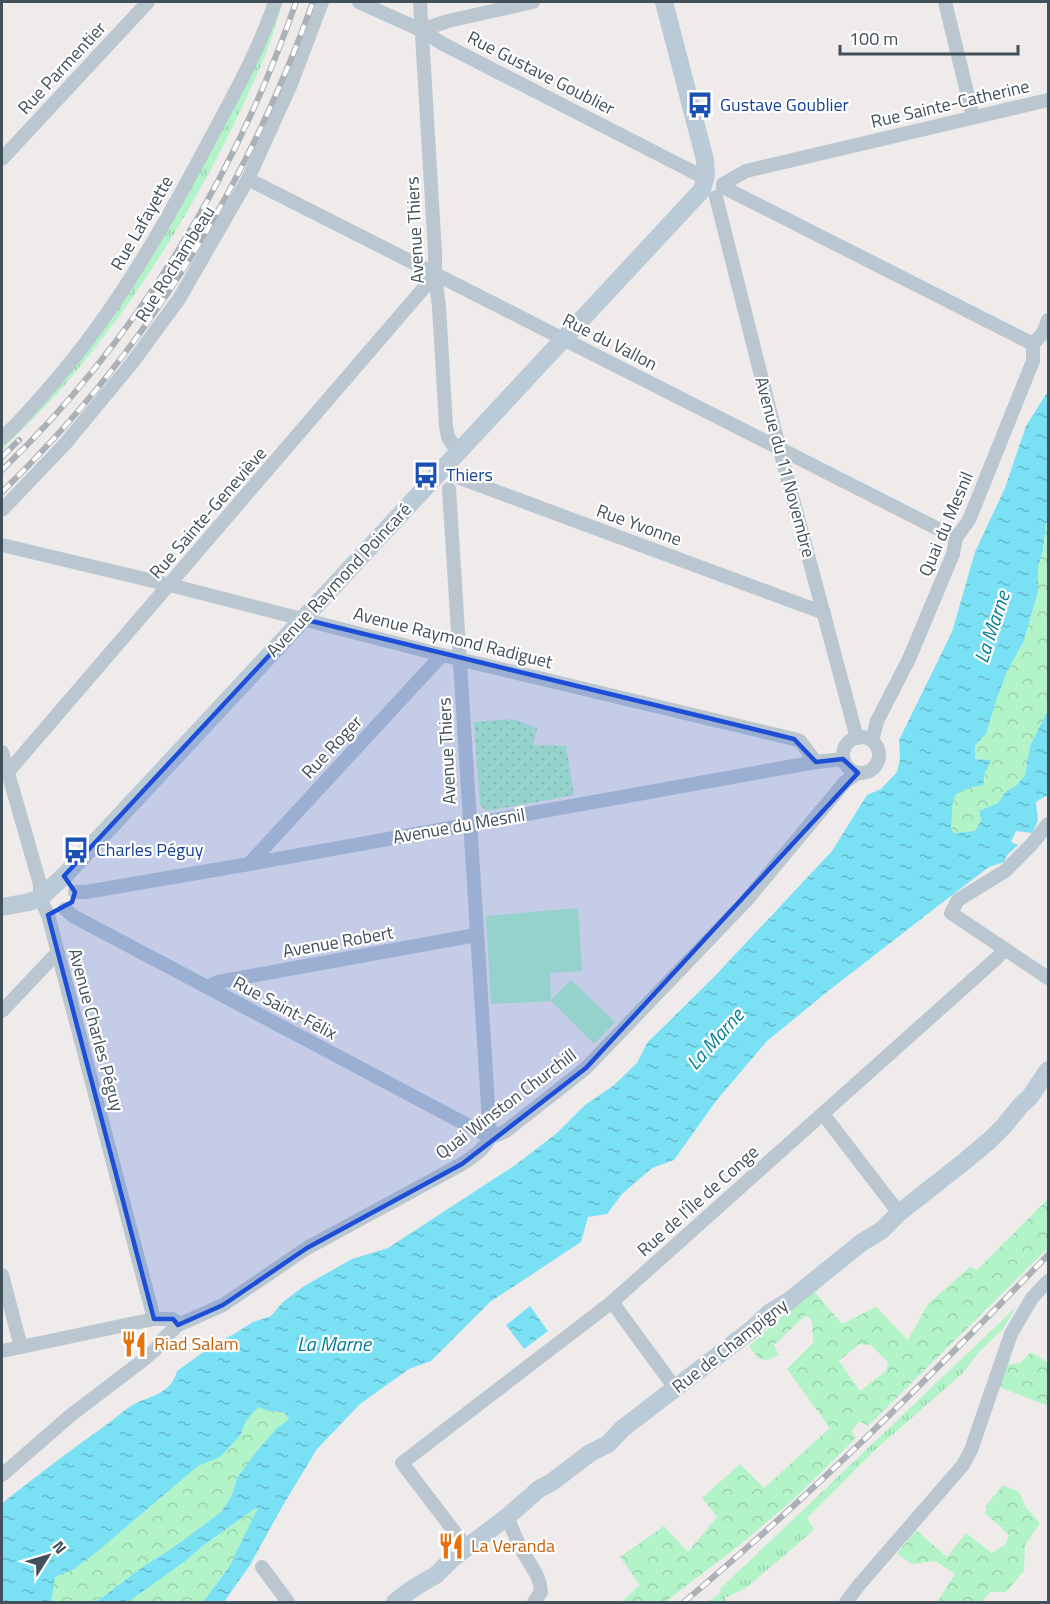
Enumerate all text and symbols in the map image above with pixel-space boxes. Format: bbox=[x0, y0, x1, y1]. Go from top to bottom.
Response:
street label: Rue Parmentier bbox=[11, 15, 112, 120]
scale bar bbox=[840, 18, 1018, 56]
street label: Rue Gustave Goublier bbox=[463, 24, 620, 121]
text: 100 m bbox=[849, 25, 898, 52]
street label: Rue Sainte-Catherine bbox=[868, 72, 1032, 135]
bus stop icon: Gustave Goublier bbox=[685, 90, 715, 120]
place label: Gustave Goublier bbox=[720, 91, 849, 118]
street label: Rue Lafayette bbox=[104, 170, 180, 275]
street label: Avenue Thiers bbox=[398, 176, 431, 284]
street label: Rue Rochambeau bbox=[128, 200, 221, 327]
street label: Rue du Vallon bbox=[558, 306, 662, 377]
street label: Avenue du 11 Novembre bbox=[748, 374, 823, 560]
street label: Rue Sainte-Geneviève bbox=[143, 441, 273, 585]
bus stop icon: Thiers bbox=[411, 460, 441, 490]
place label: Thiers bbox=[446, 461, 493, 488]
street label: Quai du Mesnil bbox=[911, 467, 980, 580]
street label: Avenue Raymond Poincaré bbox=[260, 496, 418, 663]
street label: Rue Yvonne bbox=[593, 497, 686, 552]
water label: La Marne bbox=[965, 585, 1018, 667]
street label: Avenue Raymond Radiguet bbox=[351, 600, 556, 676]
street label: Avenue Thiers bbox=[430, 697, 463, 805]
street label: Rue Roger bbox=[295, 709, 368, 785]
street label: Avenue du Mesnil bbox=[391, 801, 527, 850]
bus stop icon: Charles Péguy bbox=[61, 835, 91, 865]
place label: Charles Péguy bbox=[96, 836, 204, 863]
street label: Avenue Robert bbox=[281, 918, 396, 965]
street label: Avenue Charles Péguy bbox=[62, 945, 131, 1115]
street label: Rue Saint-Félix bbox=[228, 969, 342, 1046]
water label: La Marne bbox=[678, 1000, 752, 1076]
street label: Quai Winston Churchill bbox=[429, 1041, 582, 1166]
street label: Rue de l'Île de Conge bbox=[631, 1139, 764, 1263]
street label: Rue de Champigny bbox=[666, 1291, 794, 1400]
water label: La Marne bbox=[297, 1328, 373, 1359]
restaurant icon: Riad Salam bbox=[119, 1329, 149, 1359]
place label: Riad Salam bbox=[154, 1330, 239, 1357]
north arrow bbox=[18, 1526, 78, 1586]
restaurant icon: La Veranda bbox=[436, 1531, 466, 1561]
place label: La Veranda bbox=[471, 1532, 555, 1559]
text: N bbox=[47, 1535, 73, 1559]

